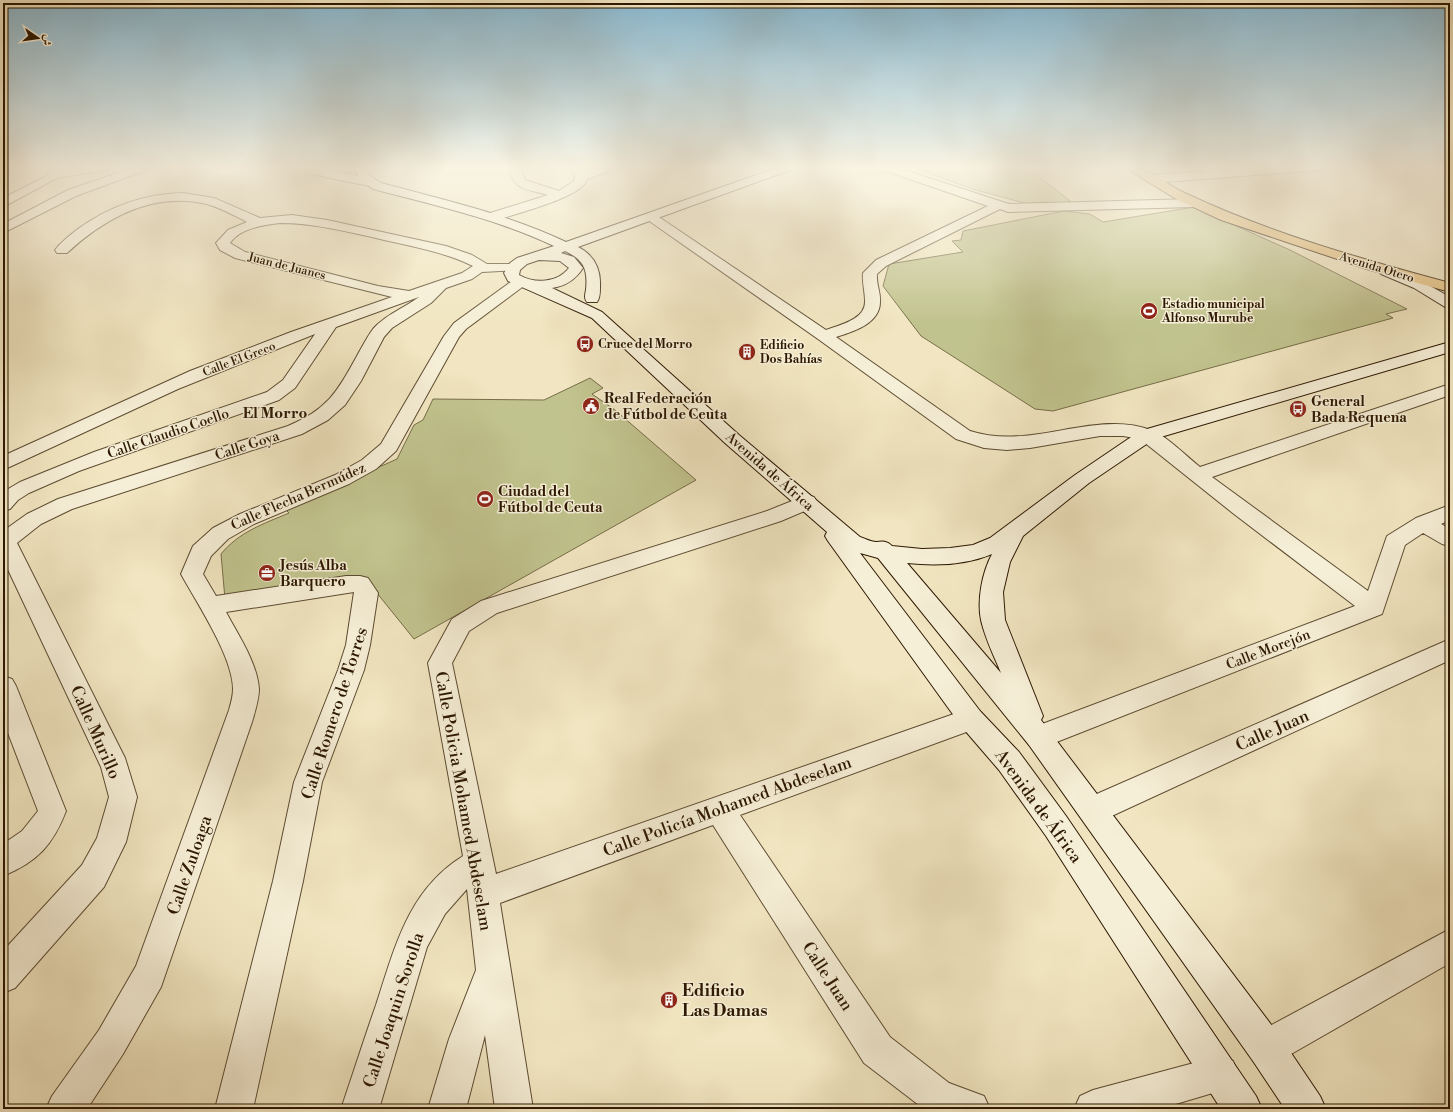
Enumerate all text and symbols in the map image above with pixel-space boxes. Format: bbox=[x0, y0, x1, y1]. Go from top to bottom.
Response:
north arrow bbox=[18, 18, 58, 58]
text: ش bbox=[39, 33, 55, 47]
street label: Juan de Juanes bbox=[246, 249, 327, 283]
street label: Avenida Otero bbox=[1337, 249, 1416, 286]
place label: Estadio municipal Alfonso Murube bbox=[1161, 297, 1265, 326]
sports icon: Estadio municipal Alfonso Murube bbox=[1139, 301, 1159, 321]
bus stop icon: Cruce del Morro bbox=[575, 334, 595, 354]
place label: Cruce del Morro bbox=[598, 337, 692, 352]
place label: Edificio Dos Bahías bbox=[760, 338, 822, 367]
street label: Calle El Greco bbox=[201, 339, 278, 380]
building icon: Edificio Dos Bahías bbox=[737, 342, 757, 362]
place label: Real Federación de Fútbol de Ceuta bbox=[604, 390, 728, 424]
place label: General Bada Requena bbox=[1311, 393, 1407, 427]
public building icon: Real Federación de Fútbol de Ceuta bbox=[581, 396, 601, 416]
bus stop icon: General Bada Requena bbox=[1288, 399, 1308, 419]
district label: El Morro bbox=[243, 404, 307, 423]
street label: Calle Claudio Coello bbox=[105, 405, 232, 463]
street label: Avenida de África bbox=[721, 426, 819, 516]
street label: Calle Goya bbox=[213, 427, 283, 465]
street label: Calle Flecha Bermúdez bbox=[228, 459, 369, 535]
place label: Ciudad del Fútbol de Ceuta bbox=[498, 483, 603, 517]
sports icon: Ciudad del Fútbol de Ceuta bbox=[475, 489, 495, 509]
place label: Jesús Alba Barquero bbox=[278, 557, 347, 591]
office icon: Jesús Alba Barquero bbox=[257, 563, 277, 583]
street label: Calle Romero de Torres bbox=[297, 624, 373, 802]
street label: Calle Morejón bbox=[1224, 625, 1314, 674]
street label: Calle Policia Mohamed Abdeselam bbox=[429, 670, 497, 933]
street label: Calle Murillo bbox=[65, 682, 125, 783]
street label: Calle Juan bbox=[1232, 705, 1313, 757]
street label: Avenida de África bbox=[989, 744, 1088, 868]
street label: Calle Policía Mohamed Abdeselam bbox=[600, 752, 855, 862]
street label: Calle Zuloaga bbox=[163, 812, 217, 918]
street label: Calle Joaquin Sorolla bbox=[358, 930, 430, 1091]
street label: Calle Juan bbox=[797, 938, 858, 1015]
place label: Edificio Las Damas bbox=[682, 980, 768, 1022]
building icon: Edificio Las Damas bbox=[659, 990, 679, 1010]

